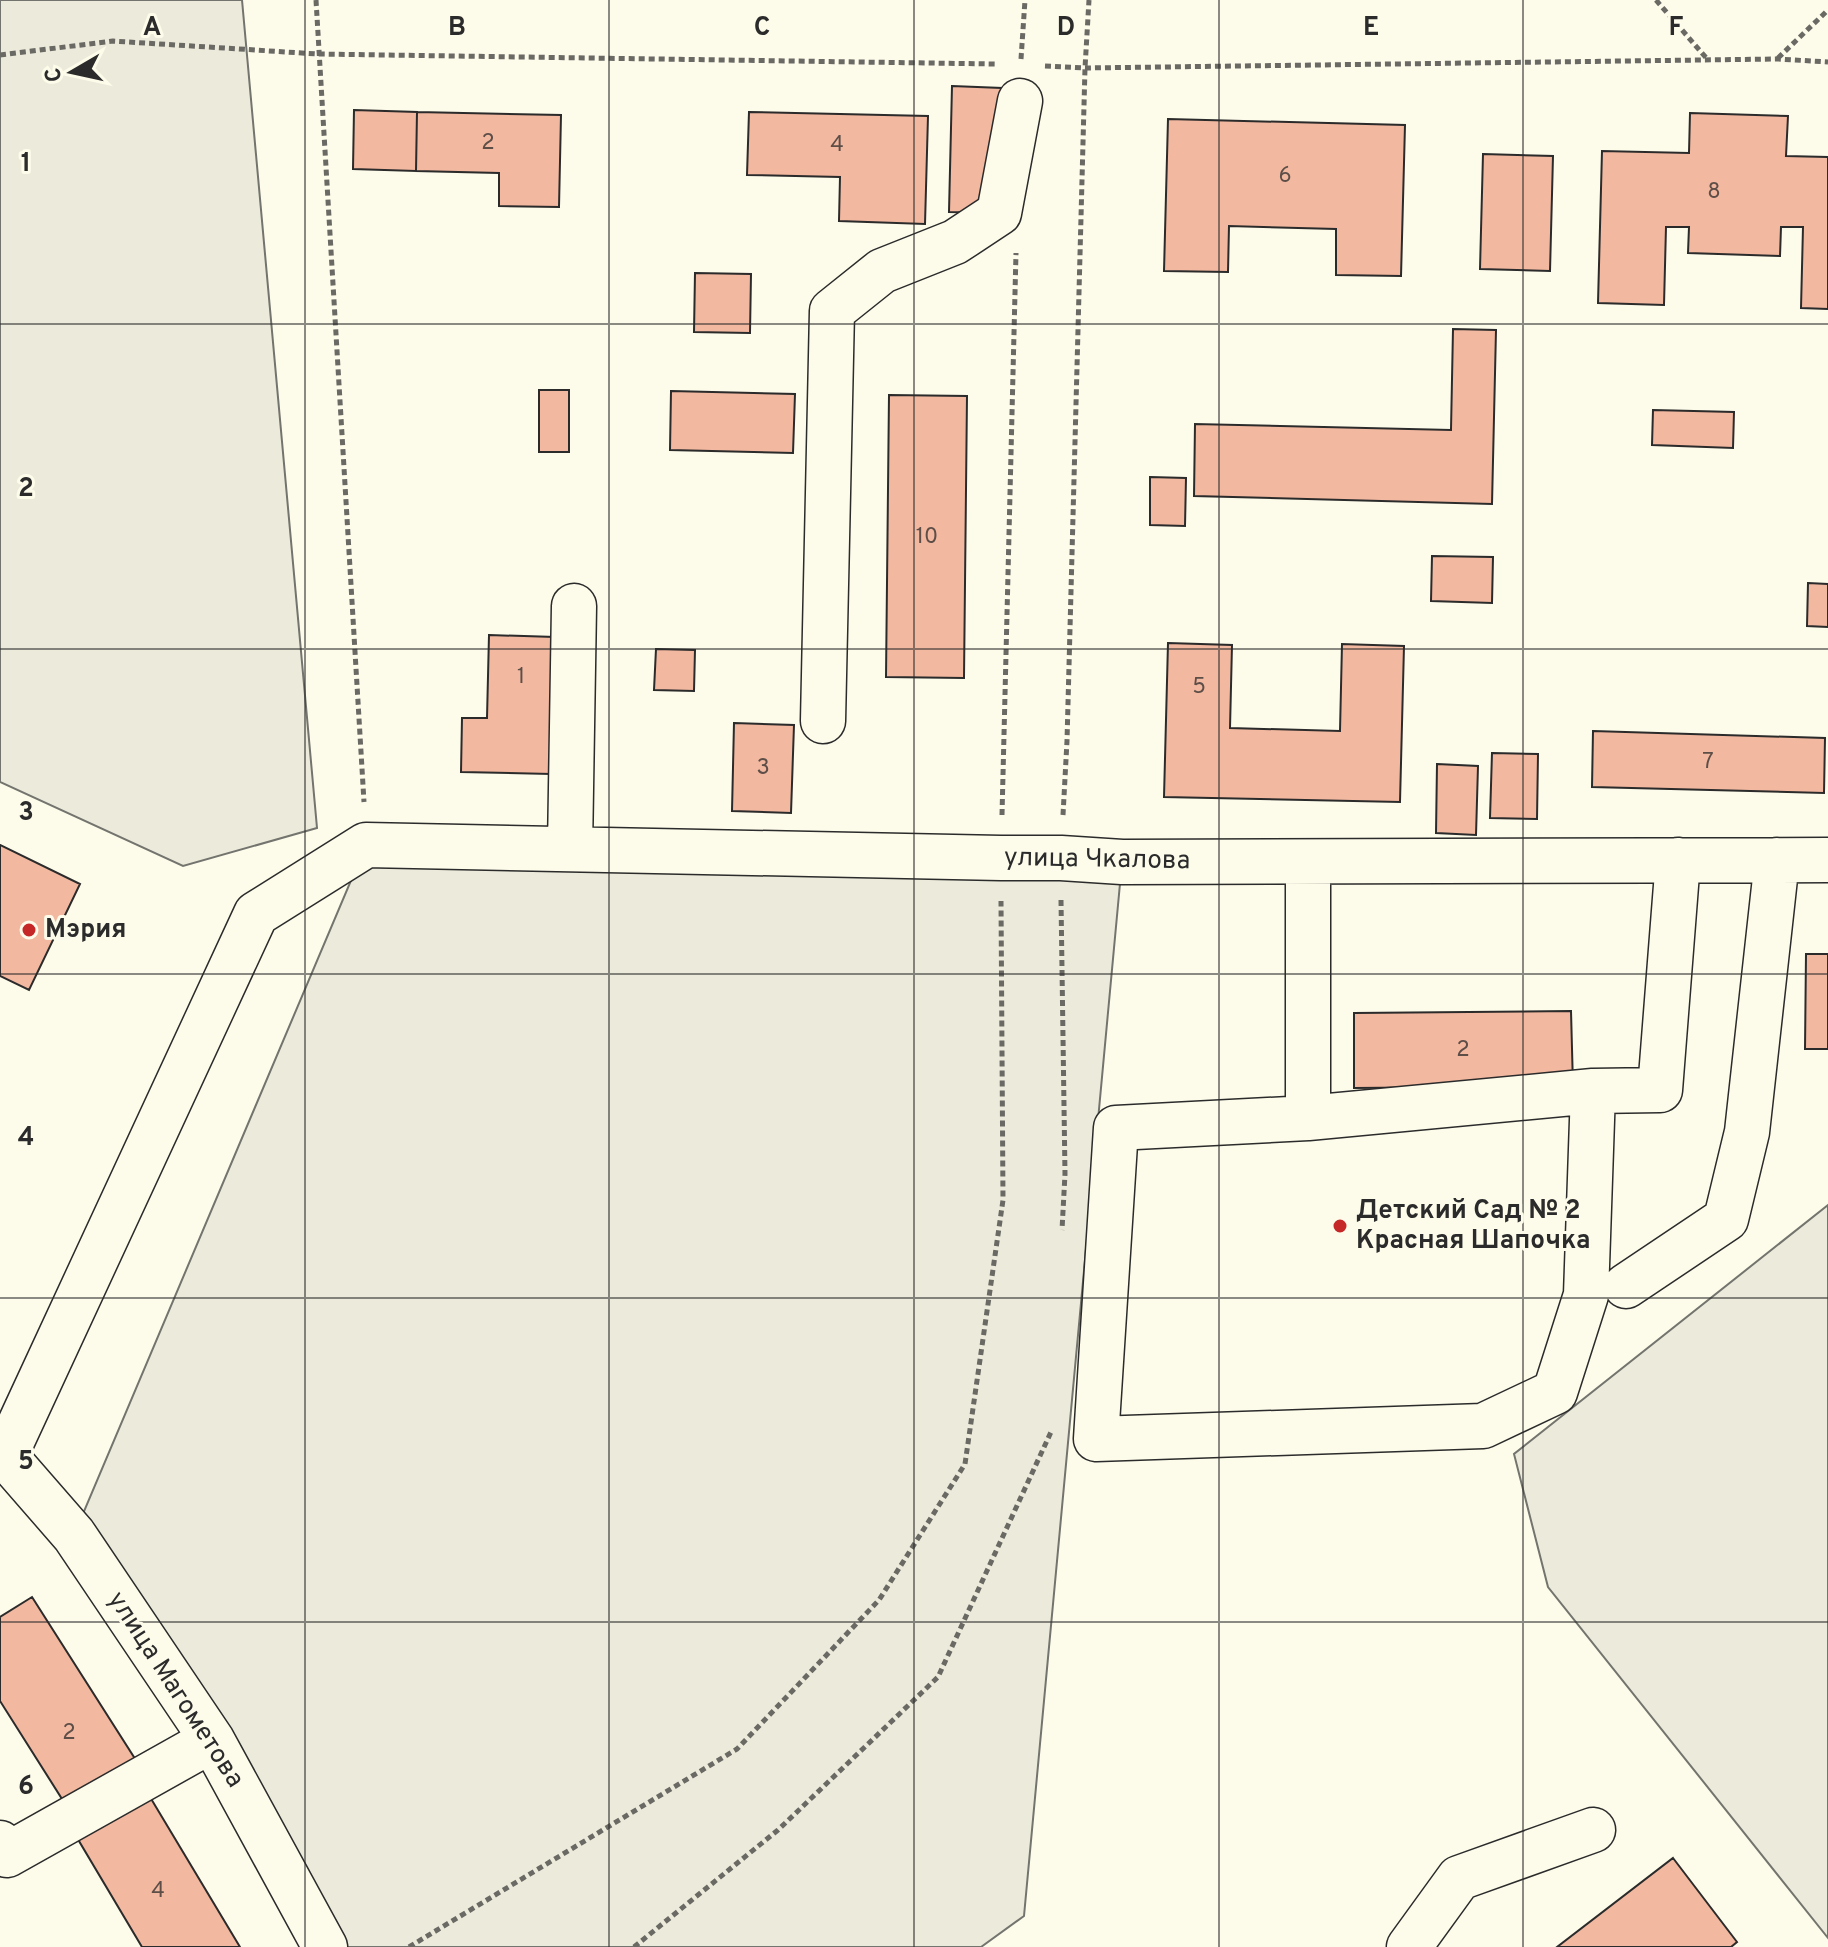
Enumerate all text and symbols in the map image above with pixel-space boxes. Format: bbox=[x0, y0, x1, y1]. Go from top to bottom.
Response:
text: A bbox=[143, 12, 161, 45]
text: B bbox=[448, 12, 466, 45]
text: C bbox=[754, 12, 770, 45]
text: D bbox=[1057, 12, 1075, 45]
text: E bbox=[1363, 12, 1379, 45]
text: F bbox=[1669, 12, 1684, 45]
north arrow bbox=[32, 32, 112, 112]
text: С bbox=[40, 66, 69, 84]
house number: 2 bbox=[481, 130, 495, 157]
house number: 4 bbox=[830, 132, 844, 159]
text: 1 bbox=[21, 148, 31, 181]
house number: 6 bbox=[1278, 163, 1292, 190]
house number: 8 bbox=[1707, 179, 1721, 206]
text: 2 bbox=[18, 473, 34, 506]
house number: 10 bbox=[916, 524, 938, 551]
house number: 1 bbox=[517, 664, 525, 691]
house number: 5 bbox=[1192, 674, 1206, 701]
house number: 7 bbox=[1702, 749, 1714, 776]
house number: 3 bbox=[756, 755, 770, 782]
text: 3 bbox=[18, 797, 34, 830]
street label: улица Чкалова bbox=[1003, 842, 1191, 878]
place label: Мэрия bbox=[45, 914, 126, 947]
marker: Мэрия bbox=[20, 921, 38, 939]
house number: 2 bbox=[1456, 1037, 1470, 1064]
text: 4 bbox=[18, 1122, 34, 1155]
place label: Детский Сад № 2 Красная Шапочка bbox=[1356, 1195, 1591, 1258]
marker: Детский Сад № 2 Красная Шапочка bbox=[1331, 1217, 1349, 1235]
text: 5 bbox=[18, 1446, 34, 1479]
street label: улица Магометова bbox=[99, 1586, 251, 1794]
house number: 2 bbox=[62, 1720, 76, 1747]
text: 6 bbox=[18, 1771, 34, 1804]
house number: 4 bbox=[151, 1878, 165, 1905]

